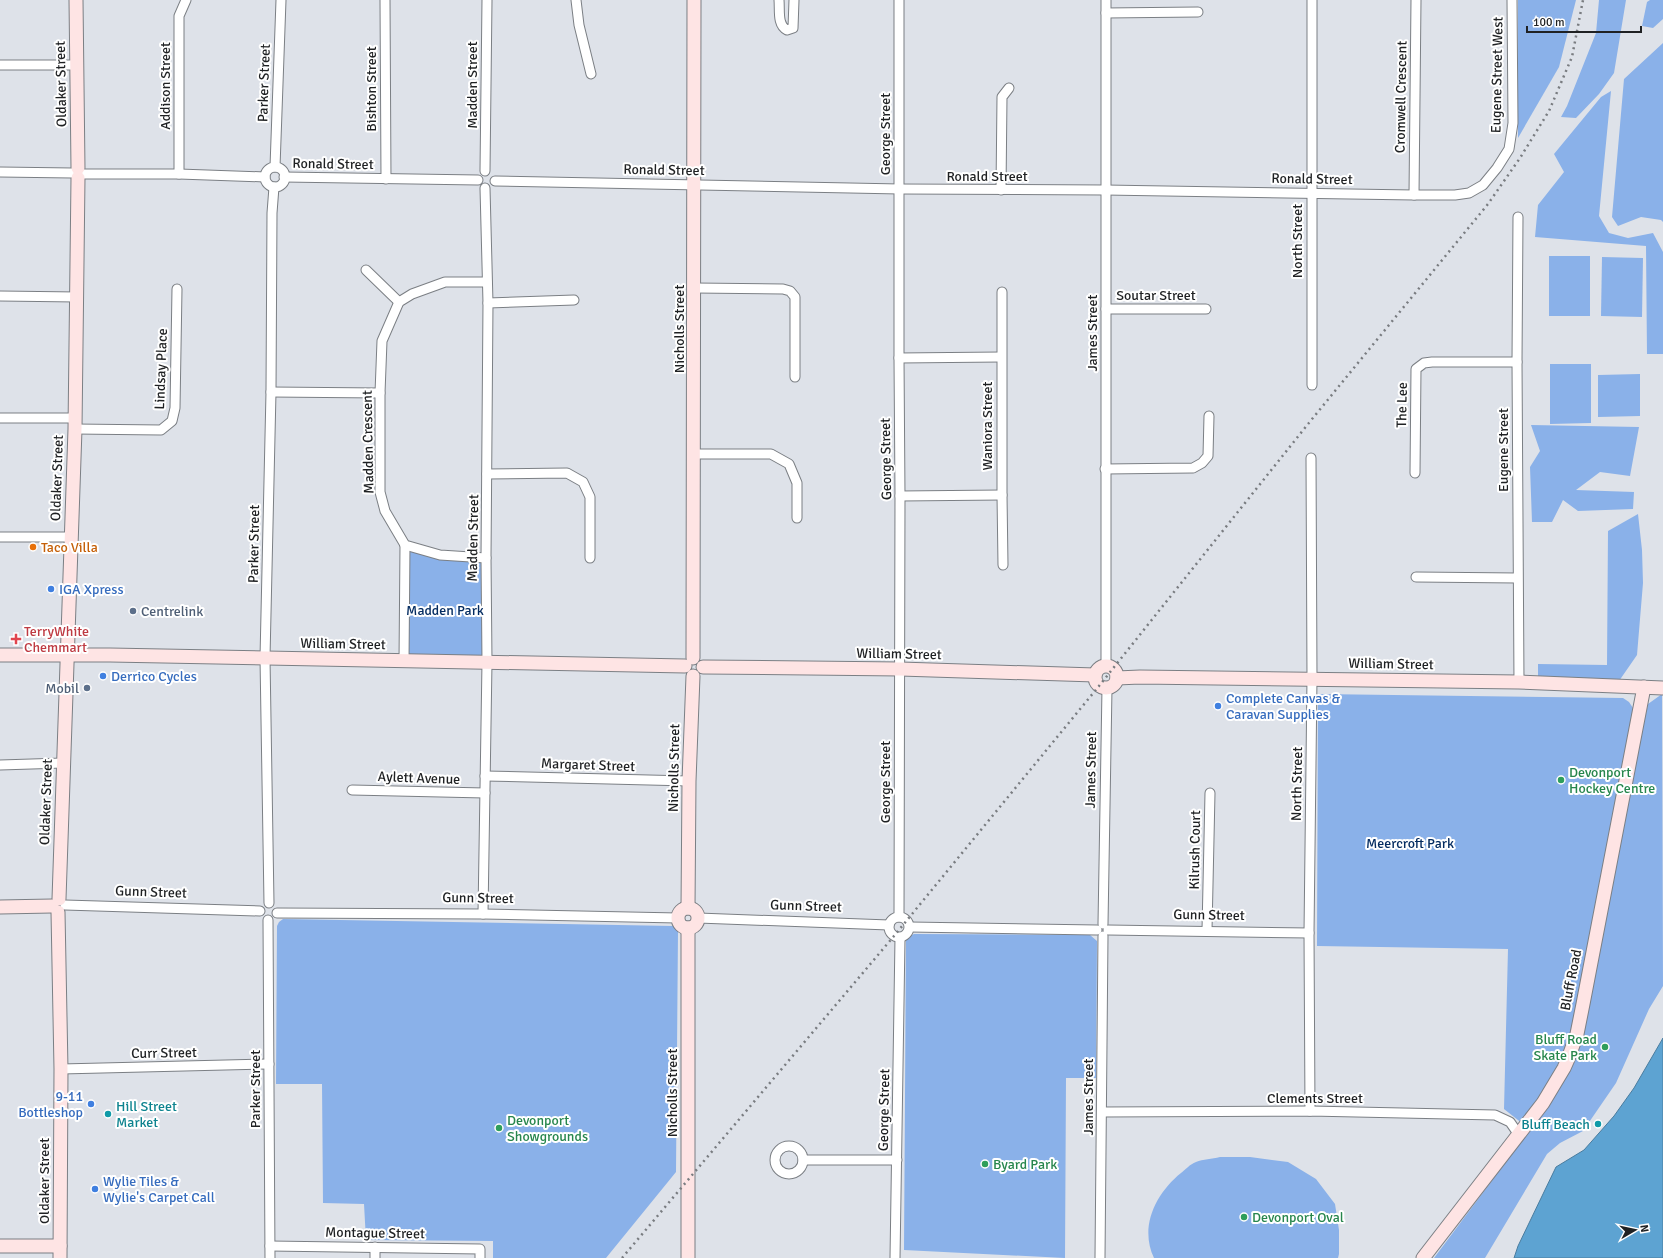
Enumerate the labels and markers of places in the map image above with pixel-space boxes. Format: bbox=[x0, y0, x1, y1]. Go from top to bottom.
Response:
place label: Taco Villa bbox=[41, 539, 98, 556]
marker: Taco Villa bbox=[28, 542, 38, 552]
place label: IGA Xpress bbox=[59, 581, 124, 598]
marker: IGA Xpress bbox=[46, 584, 56, 594]
place label: Centrelink bbox=[141, 603, 203, 620]
marker: Centrelink bbox=[128, 606, 138, 616]
place label: TerryWhite Chemmart bbox=[24, 623, 89, 656]
marker: TerryWhite Chemmart bbox=[11, 634, 21, 644]
place label: Derrico Cycles bbox=[111, 668, 197, 685]
marker: Derrico Cycles bbox=[98, 671, 108, 681]
place label: Mobil bbox=[45, 680, 79, 697]
marker: Mobil bbox=[82, 683, 92, 693]
place label: Complete Canvas & Caravan Supplies bbox=[1226, 690, 1341, 723]
marker: Complete Canvas & Caravan Supplies bbox=[1213, 701, 1223, 711]
place label: Devonport Hockey Centre bbox=[1569, 764, 1655, 797]
marker: Devonport Hockey Centre bbox=[1556, 775, 1566, 785]
place label: Bluff Road Skate Park bbox=[1533, 1031, 1597, 1064]
marker: Bluff Road Skate Park bbox=[1600, 1042, 1610, 1052]
place label: 9-11 Bottleshop bbox=[18, 1088, 83, 1121]
place label: Hill Street Market bbox=[116, 1098, 177, 1131]
marker: 9-11 Bottleshop bbox=[86, 1099, 96, 1109]
marker: Hill Street Market bbox=[103, 1109, 113, 1119]
place label: Devonport Showgrounds bbox=[507, 1112, 588, 1145]
place label: Bluff Beach bbox=[1521, 1116, 1590, 1133]
marker: Bluff Beach bbox=[1593, 1119, 1603, 1129]
marker: Devonport Showgrounds bbox=[494, 1123, 504, 1133]
place label: Byard Park bbox=[993, 1156, 1057, 1173]
marker: Byard Park bbox=[980, 1159, 990, 1169]
place label: Wylie Tiles & Wylie's Carpet Call bbox=[103, 1173, 215, 1206]
marker: Wylie Tiles & Wylie's Carpet Call bbox=[90, 1184, 100, 1194]
place label: Devonport Oval bbox=[1252, 1209, 1344, 1226]
marker: Devonport Oval bbox=[1239, 1212, 1249, 1222]

